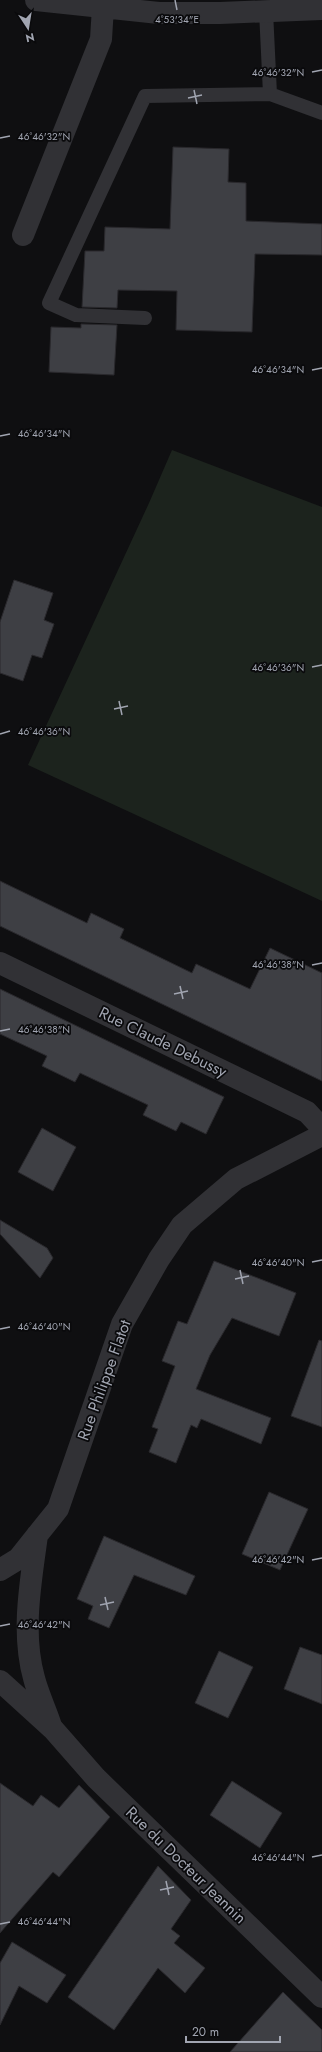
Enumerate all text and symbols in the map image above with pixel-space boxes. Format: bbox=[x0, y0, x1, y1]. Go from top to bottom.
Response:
north arrow bbox=[8, 8, 48, 48]
text: 4°53'34"E bbox=[155, 12, 199, 27]
text: N bbox=[24, 29, 36, 47]
text: 46°46'32"N bbox=[252, 65, 304, 80]
text: 46°46'32"N bbox=[18, 129, 70, 144]
text: 46°46'34"N bbox=[252, 362, 304, 377]
text: 46°46'34"N bbox=[18, 426, 70, 441]
text: 46°46'36"N bbox=[252, 660, 304, 675]
text: 46°46'36"N bbox=[18, 724, 70, 739]
text: 46°46'38"N bbox=[252, 957, 304, 972]
street label: Rue Claude Debussy bbox=[95, 1001, 232, 1083]
text: 46°46'38"N bbox=[18, 1022, 70, 1037]
text: 46°46'40"N bbox=[251, 1255, 305, 1270]
street label: Rue Philippe Flatot bbox=[72, 1316, 137, 1443]
text: 46°46'40"N bbox=[17, 1319, 71, 1334]
text: 46°46'42"N bbox=[252, 1552, 304, 1567]
text: 46°46'42"N bbox=[18, 1617, 70, 1632]
street label: Rue du Docteur Jeannin bbox=[121, 1801, 251, 1929]
text: 46°46'44"N bbox=[252, 1850, 304, 1865]
text: 46°46'44"N bbox=[18, 1914, 70, 1929]
scale bar bbox=[186, 2018, 280, 2044]
text: 20 m bbox=[192, 2023, 219, 2041]

